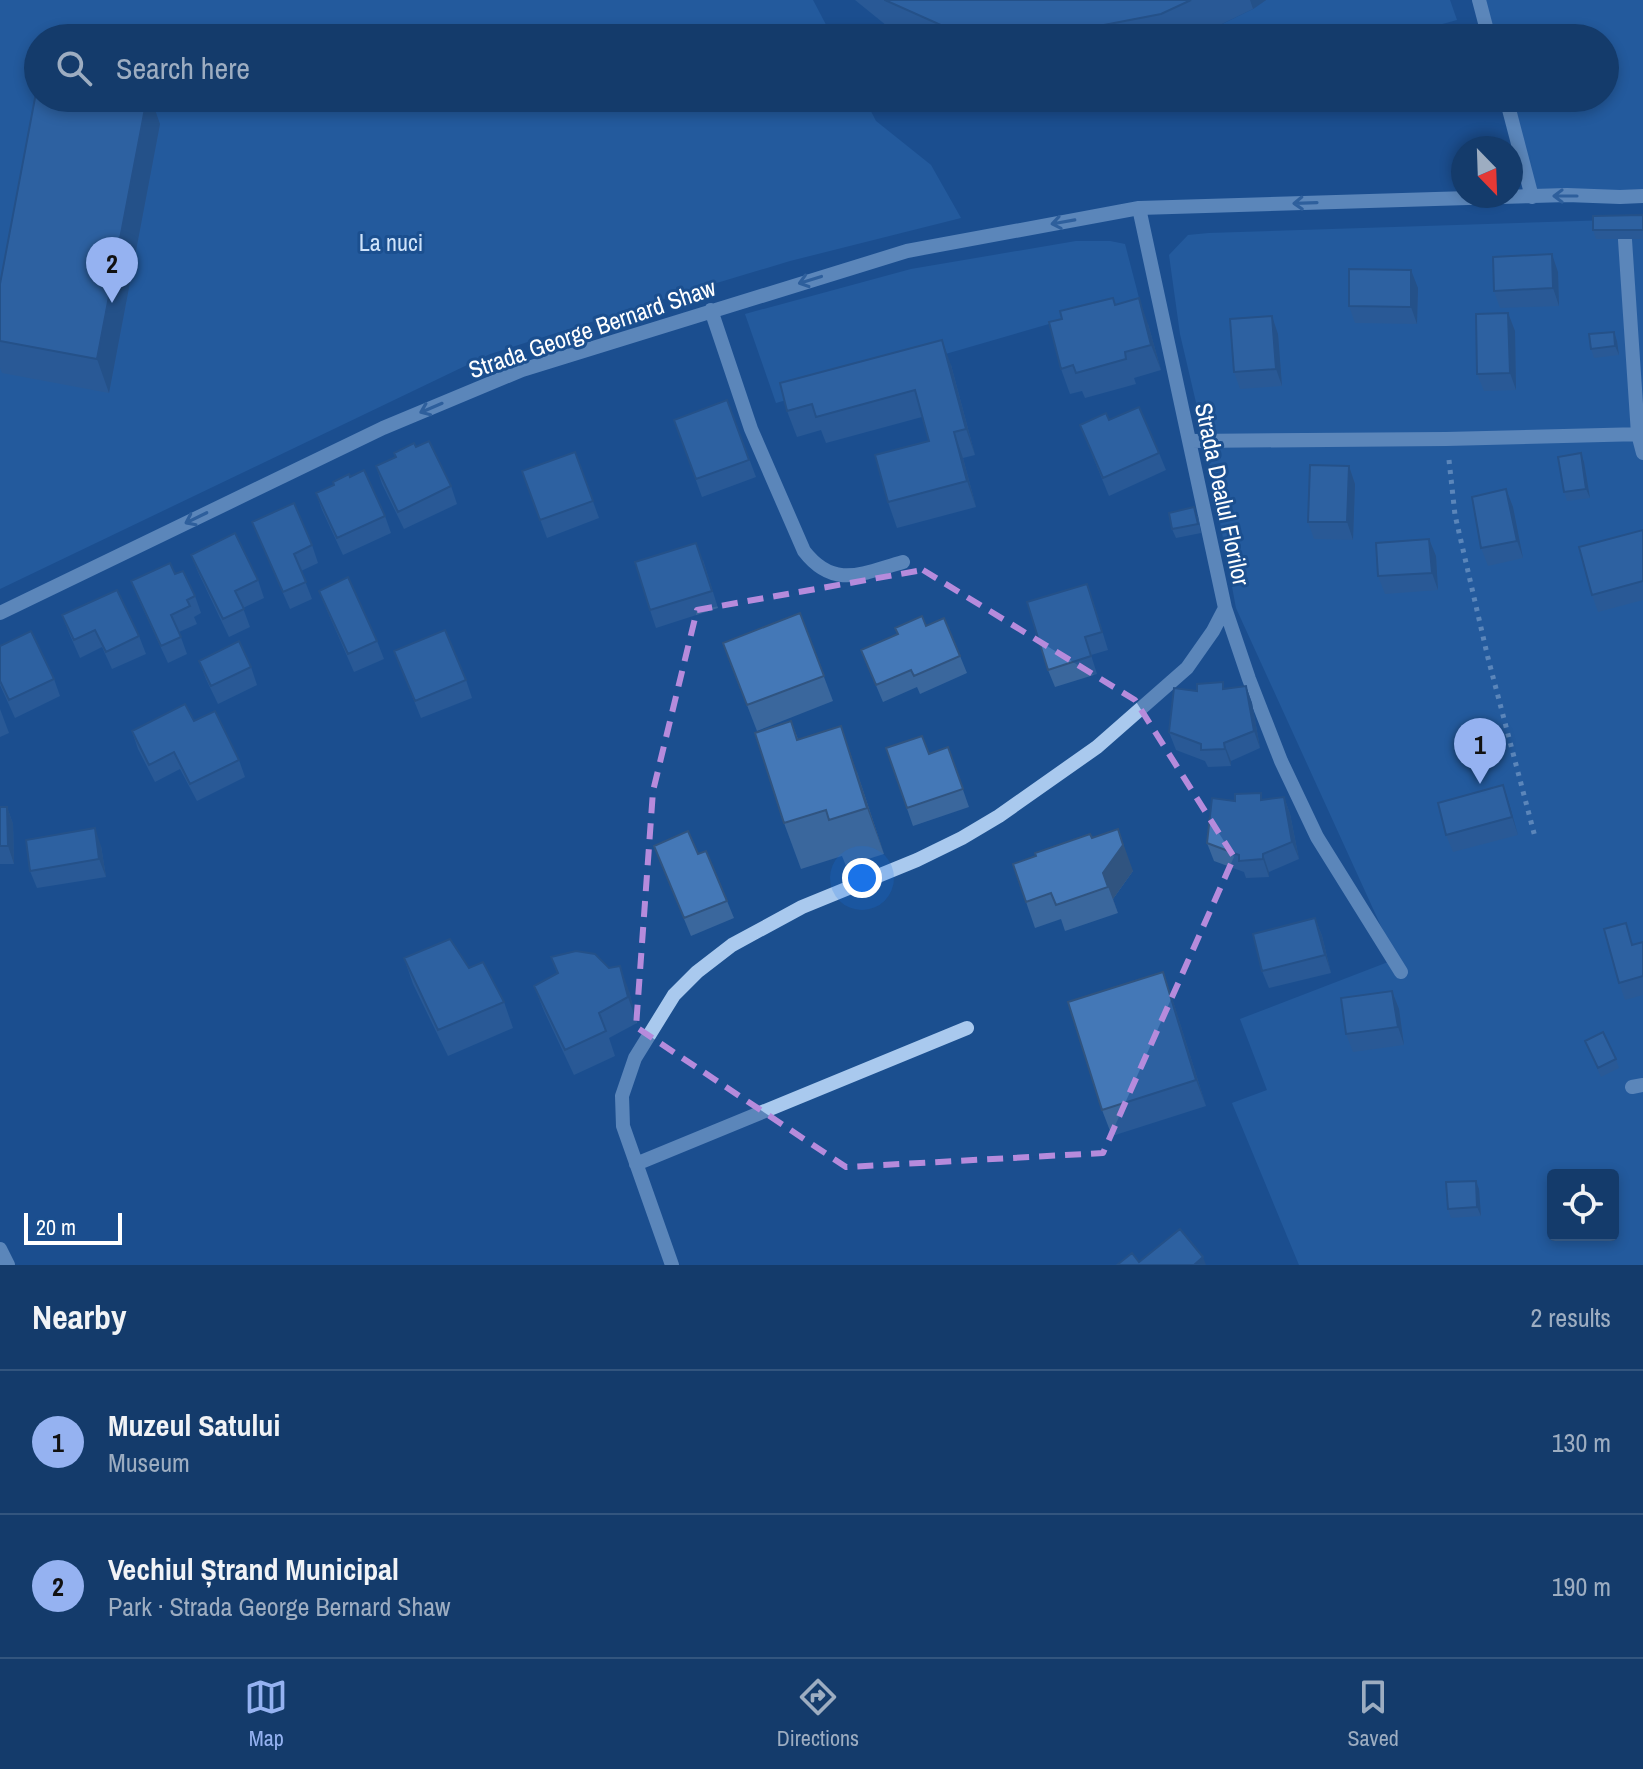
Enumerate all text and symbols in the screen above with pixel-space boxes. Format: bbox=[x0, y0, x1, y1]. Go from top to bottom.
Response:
search box bbox=[24, 24, 1619, 112]
icon: search bbox=[52, 46, 96, 90]
text: Search here bbox=[116, 48, 250, 88]
north arrow bbox=[1451, 136, 1523, 208]
one-way arrow bbox=[1552, 188, 1579, 204]
one-way arrow bbox=[1292, 196, 1319, 211]
one-way arrow bbox=[1051, 215, 1076, 230]
park label: La nuci bbox=[359, 226, 423, 258]
pin: 2 bbox=[86, 237, 138, 303]
street label: Strada George Bernard Shaw bbox=[464, 270, 721, 385]
one-way arrow bbox=[797, 273, 823, 288]
street label: Strada Dealul Florilor bbox=[1188, 400, 1258, 589]
one-way arrow bbox=[419, 401, 444, 416]
one-way arrow bbox=[184, 511, 208, 526]
pin: 1 bbox=[1454, 718, 1506, 784]
your location bbox=[842, 858, 882, 898]
map controls bbox=[1547, 1169, 1619, 1241]
button: locate bbox=[1547, 1169, 1619, 1241]
scale bar bbox=[24, 1209, 122, 1245]
text: 20 m bbox=[36, 1212, 76, 1242]
text: Nearby bbox=[32, 1294, 127, 1340]
text: 2 results bbox=[1530, 1300, 1611, 1335]
text: Muzeul Satului bbox=[108, 1405, 280, 1445]
text: 1 bbox=[52, 1425, 64, 1460]
text: 130 m bbox=[1552, 1425, 1611, 1460]
text: Museum bbox=[108, 1445, 190, 1480]
text: Vechiul Ștrand Municipal bbox=[108, 1549, 399, 1589]
text: 2 bbox=[52, 1569, 64, 1604]
text: 190 m bbox=[1552, 1569, 1611, 1604]
text: Park · Strada George Bernard Shaw bbox=[108, 1589, 451, 1624]
tab: Map bbox=[244, 1675, 288, 1753]
tab: Directions bbox=[777, 1675, 859, 1753]
tab: Saved bbox=[1348, 1675, 1399, 1753]

